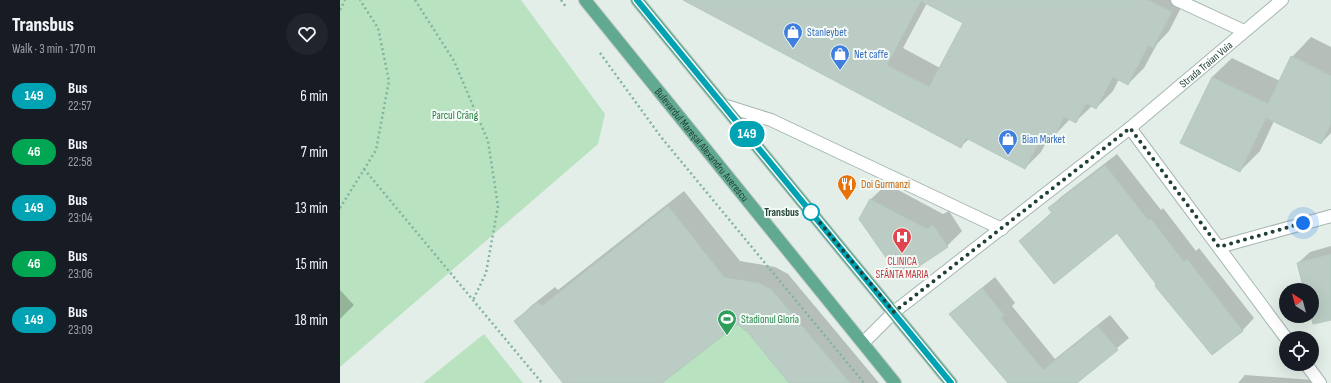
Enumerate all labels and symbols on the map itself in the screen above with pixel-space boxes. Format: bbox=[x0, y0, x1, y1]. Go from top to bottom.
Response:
shop icon: Stanleybet bbox=[782, 21, 804, 49]
place label: Stanleybet bbox=[807, 26, 848, 39]
street label: Strada Traian Vuia bbox=[1177, 38, 1235, 90]
shop icon: Net caffe bbox=[829, 43, 851, 71]
place label: Net caffe bbox=[854, 48, 888, 61]
street label: Bulevardul Mareșal Alexandru Averescu bbox=[652, 85, 752, 204]
park label: Parcul Crâng bbox=[432, 109, 479, 122]
line badge: 149 bbox=[724, 121, 770, 147]
shop icon: Bian Market bbox=[997, 128, 1019, 156]
place label: Bian Market bbox=[1022, 133, 1066, 146]
restaurant icon: Doi Gurmanzi bbox=[836, 173, 858, 201]
place label: Doi Gurmanzi bbox=[861, 178, 910, 191]
marker: Transbus bbox=[802, 203, 820, 221]
place label: Transbus bbox=[764, 206, 799, 219]
your location bbox=[1293, 213, 1313, 233]
hospital icon: CLINICA SFÂNTA MARIA bbox=[891, 226, 913, 254]
place label: CLINICA SFÂNTA MARIA bbox=[876, 255, 929, 281]
north arrow bbox=[1279, 283, 1319, 323]
sports icon: Stadionul Gloria bbox=[716, 308, 738, 336]
place label: Stadionul Gloria bbox=[741, 313, 799, 326]

